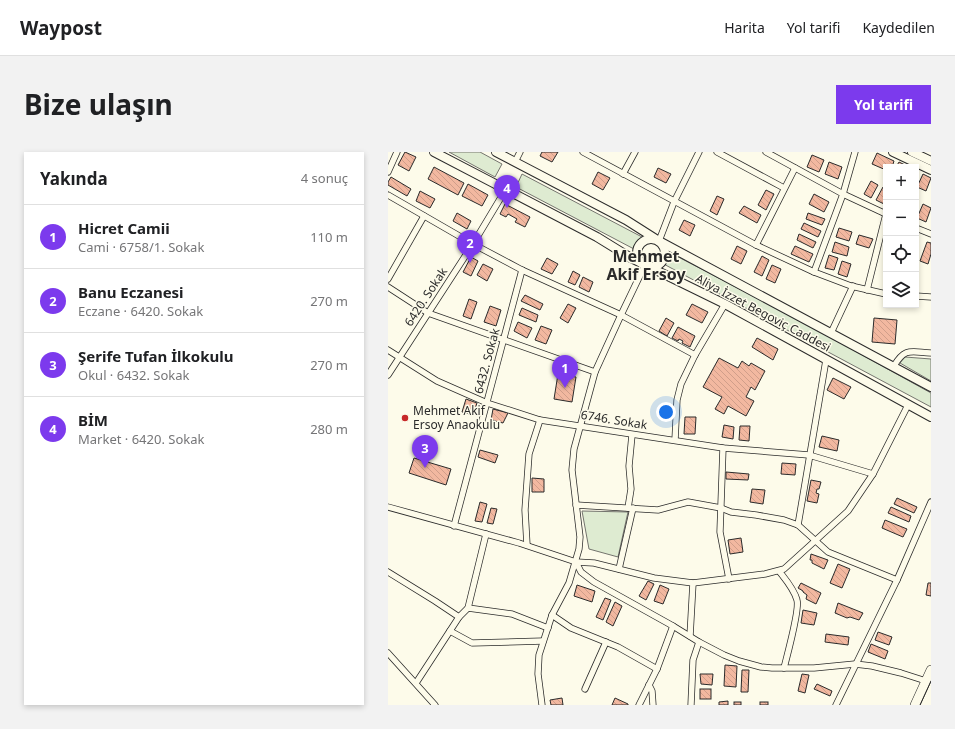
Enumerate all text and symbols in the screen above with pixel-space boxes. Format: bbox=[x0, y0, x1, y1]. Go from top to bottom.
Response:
text: Waypost bbox=[20, 15, 102, 41]
text: Harita bbox=[724, 18, 765, 37]
text: Yol tarifi bbox=[787, 18, 840, 37]
text: Kaydedilen bbox=[862, 18, 935, 37]
text: Bize ulaşın bbox=[24, 85, 173, 123]
button: Yol tarifi bbox=[836, 85, 931, 124]
map controls bbox=[883, 164, 919, 308]
button: + bbox=[883, 164, 919, 200]
text: Yakında bbox=[40, 167, 108, 190]
text: 4 sonuç bbox=[301, 169, 348, 187]
pin: 4 bbox=[494, 175, 520, 208]
button: − bbox=[883, 200, 919, 236]
text: Hicret Camii bbox=[78, 218, 170, 238]
text: 1 bbox=[49, 228, 57, 246]
text: 110 m bbox=[310, 228, 348, 246]
pin: 2 bbox=[457, 230, 483, 263]
button: locate bbox=[883, 236, 919, 272]
text: Cami · 6758/1. Sokak bbox=[78, 238, 204, 256]
district label: Mehmet Akif Ersoy bbox=[606, 245, 686, 285]
street label: 6420. Sokak bbox=[400, 263, 451, 330]
street label: Aliya İzzet Begoviç Caddesi bbox=[693, 270, 834, 356]
button: layers bbox=[883, 272, 919, 308]
text: Banu Eczanesi bbox=[78, 282, 184, 302]
text: 2 bbox=[49, 292, 57, 310]
text: 270 m bbox=[310, 292, 348, 310]
text: Eczane · 6420. Sokak bbox=[78, 302, 203, 320]
street label: 6432. Sokak bbox=[470, 326, 504, 396]
text: Şerife Tufan İlkokulu bbox=[78, 346, 233, 366]
pin: 1 bbox=[552, 355, 578, 388]
text: 3 bbox=[49, 356, 57, 374]
text: 270 m bbox=[310, 356, 348, 374]
text: Okul · 6432. Sokak bbox=[78, 366, 190, 384]
place label: Mehmet Akif Ersoy Anaokulu bbox=[413, 402, 500, 433]
your location bbox=[656, 402, 676, 422]
street label: 6746. Sokak bbox=[580, 406, 649, 433]
text: BİM bbox=[78, 410, 108, 430]
marker: Mehmet Akif Ersoy Anaokulu bbox=[400, 413, 410, 423]
text: 4 bbox=[49, 420, 57, 438]
text: 280 m bbox=[310, 420, 348, 438]
text: Market · 6420. Sokak bbox=[78, 430, 204, 448]
pin: 3 bbox=[412, 435, 438, 468]

